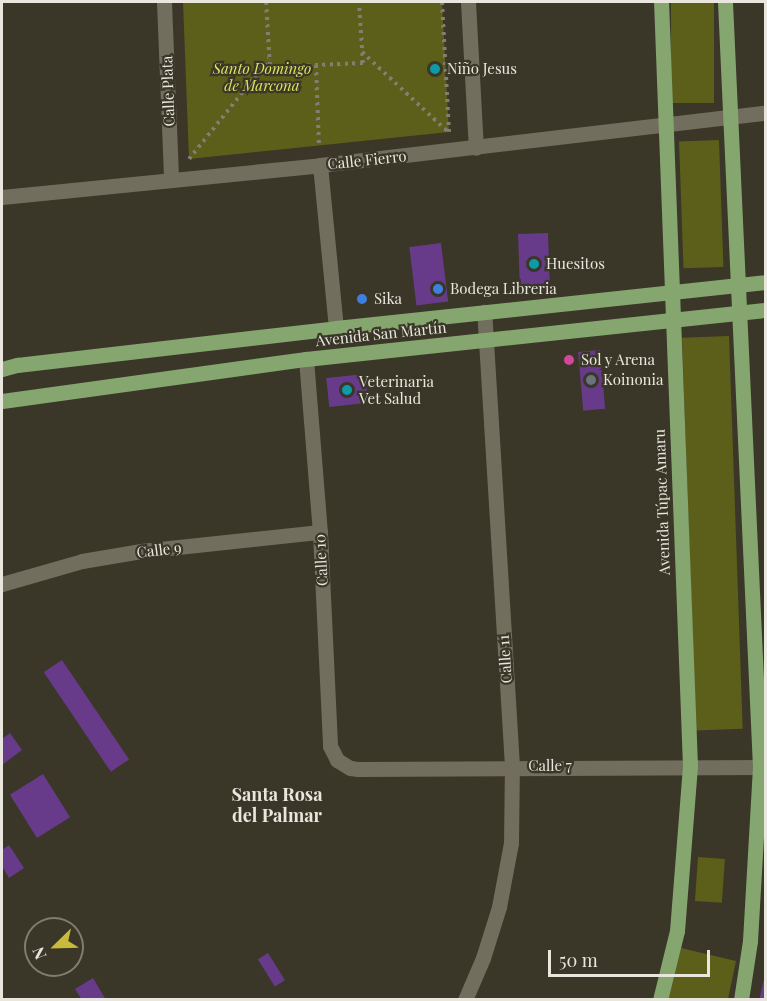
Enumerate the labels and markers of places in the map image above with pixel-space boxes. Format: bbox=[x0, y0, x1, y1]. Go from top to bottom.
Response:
place label: Niño Jesus bbox=[447, 60, 517, 78]
marker: Niño Jesus bbox=[428, 62, 442, 76]
place label: Huesitos bbox=[546, 255, 605, 273]
marker: Huesitos bbox=[527, 257, 541, 271]
place label: Bodega Libreria bbox=[450, 280, 557, 298]
marker: Bodega Libreria bbox=[431, 282, 445, 296]
place label: Sika bbox=[374, 290, 402, 308]
marker: Sika bbox=[355, 292, 369, 306]
place label: Sol y Arena bbox=[581, 351, 656, 369]
marker: Sol y Arena bbox=[562, 353, 576, 367]
place label: Koinonia bbox=[603, 371, 663, 389]
place label: Veterinaria Vet Salud bbox=[359, 372, 434, 407]
marker: Koinonia bbox=[584, 373, 598, 387]
marker: Veterinaria Vet Salud bbox=[340, 383, 354, 397]

